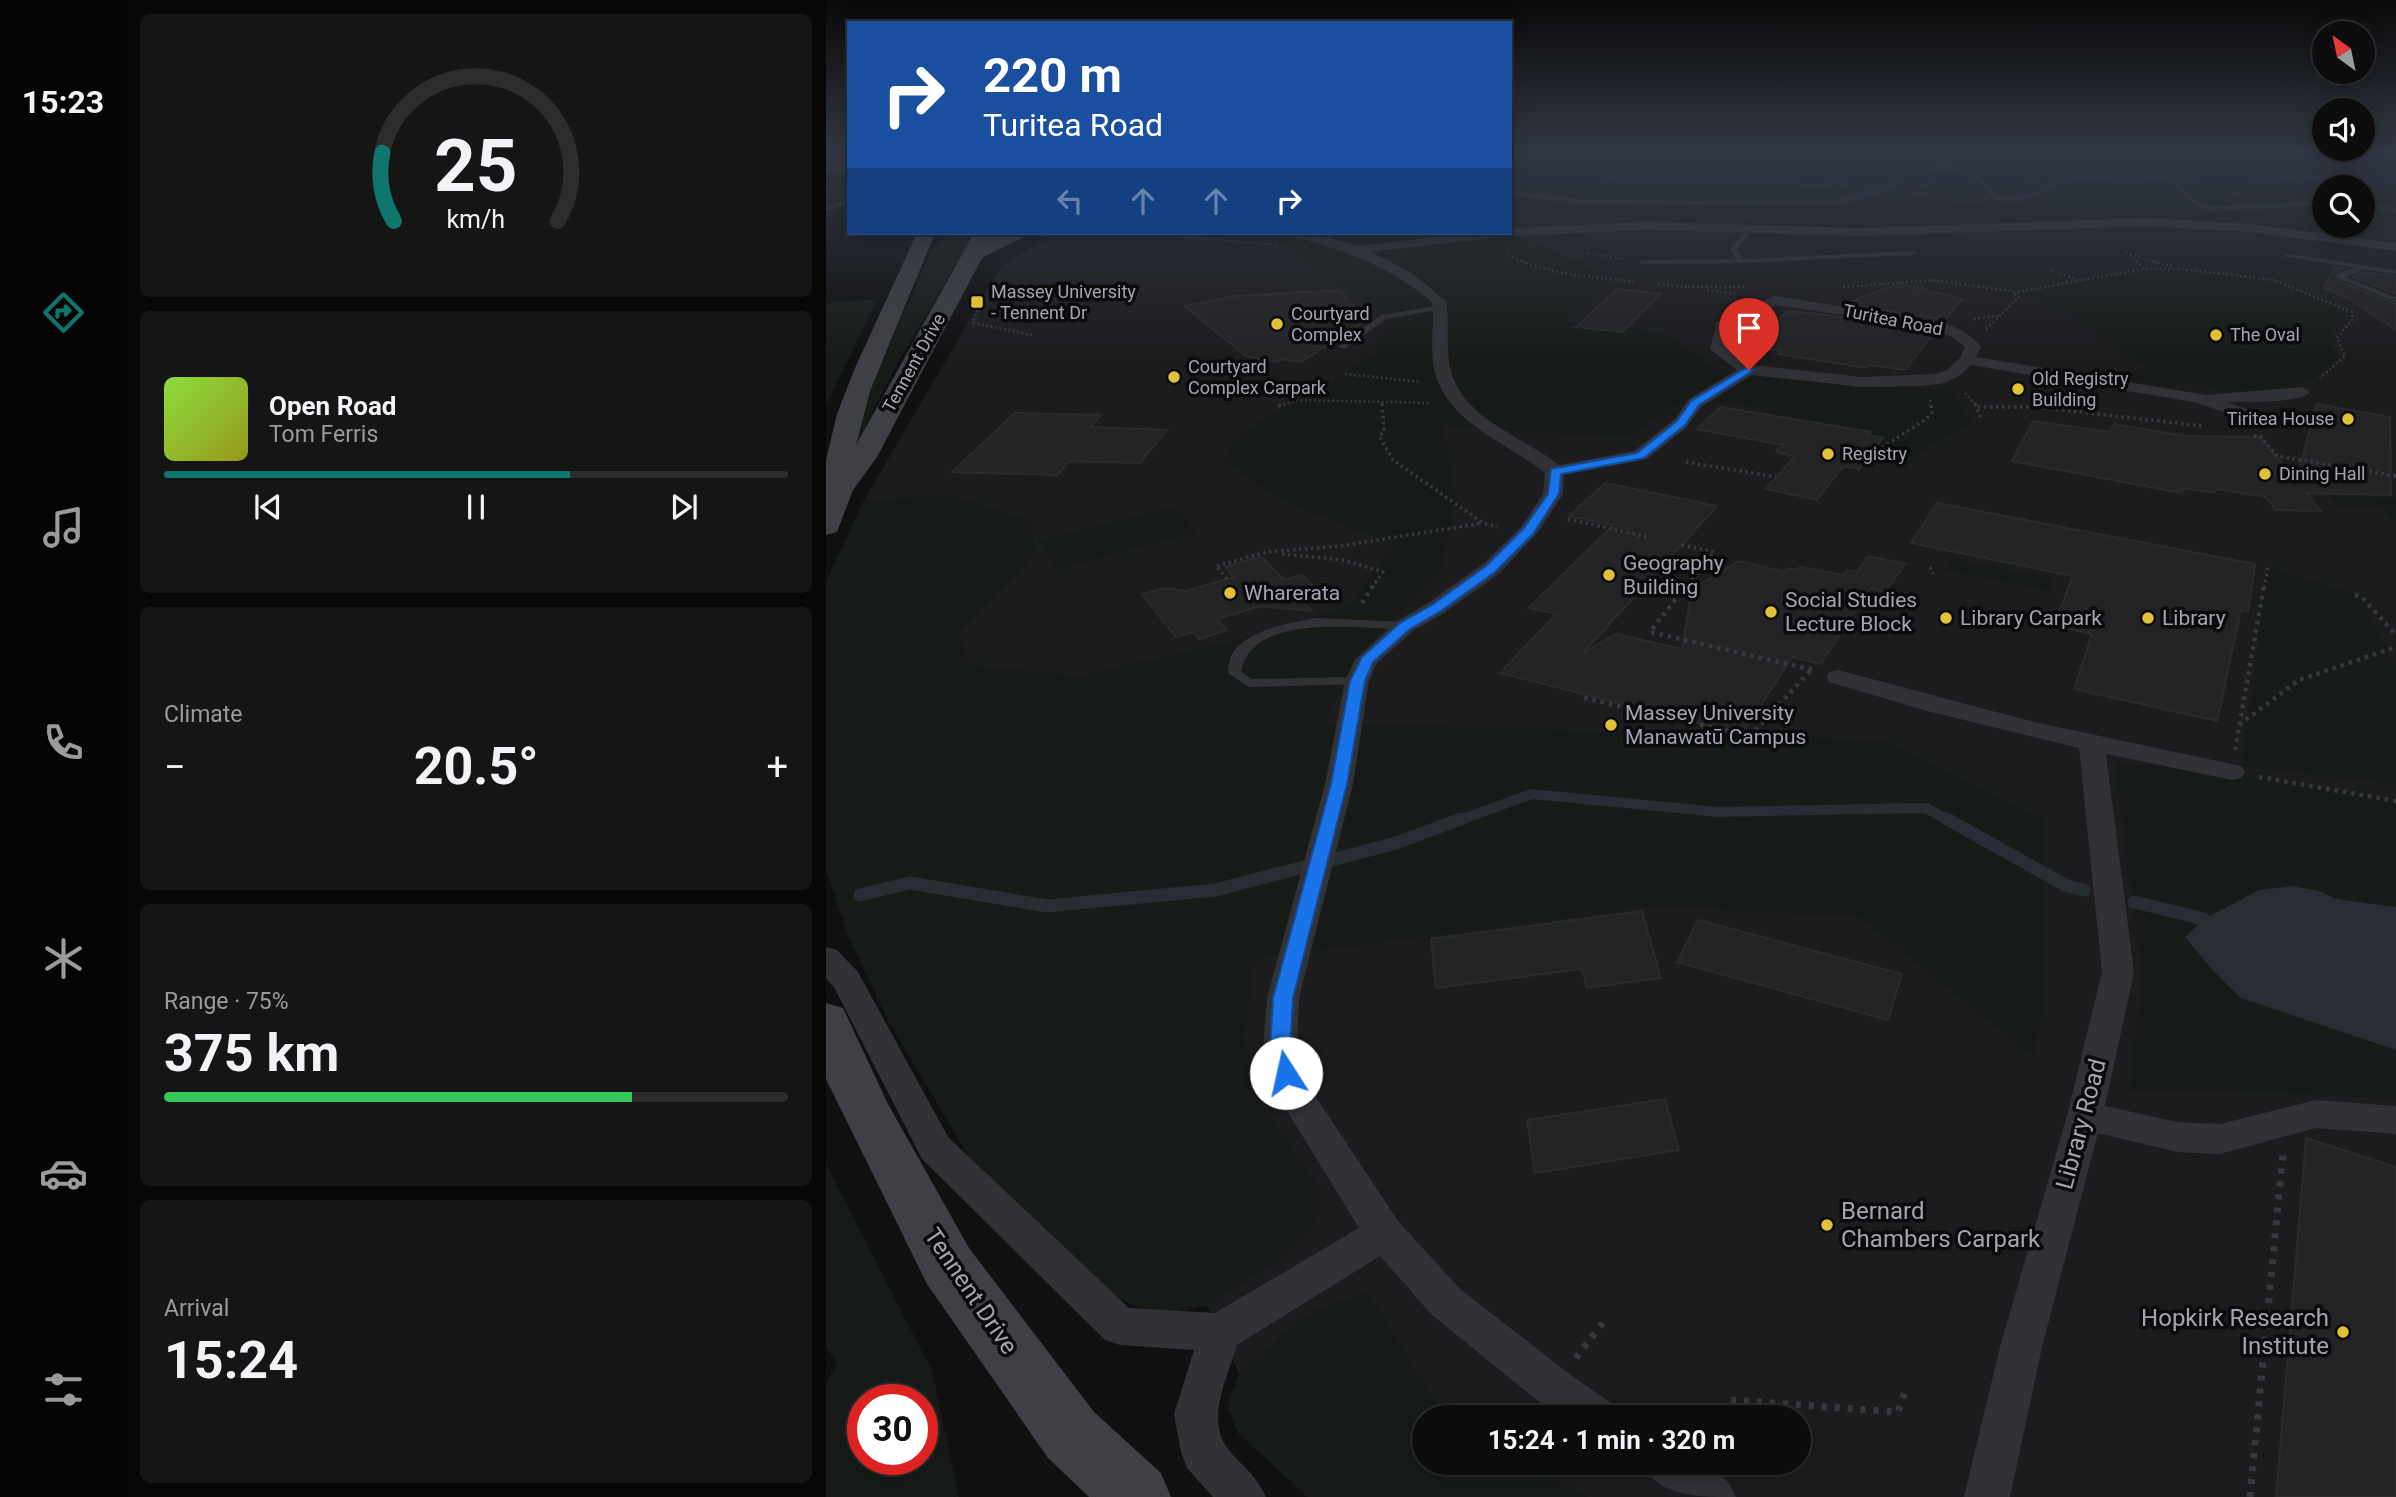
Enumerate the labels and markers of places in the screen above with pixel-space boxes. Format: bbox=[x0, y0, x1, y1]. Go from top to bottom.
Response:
place label: Massey University - Tennent Dr bbox=[991, 281, 1136, 323]
marker: Massey University - Tennent Dr bbox=[969, 294, 985, 310]
pin bbox=[1719, 298, 1779, 370]
place label: Courtyard Complex bbox=[1291, 303, 1370, 345]
marker: Courtyard Complex bbox=[1269, 316, 1285, 332]
place label: The Oval bbox=[2230, 324, 2300, 345]
marker: The Oval bbox=[2208, 327, 2224, 343]
place label: Courtyard Complex Carpark bbox=[1188, 356, 1327, 398]
place label: Old Registry Building bbox=[2032, 368, 2129, 410]
marker: Courtyard Complex Carpark bbox=[1166, 369, 1182, 385]
marker: Old Registry Building bbox=[2010, 381, 2026, 397]
place label: Tiritea House bbox=[2227, 408, 2334, 429]
marker: Tiritea House bbox=[2340, 411, 2356, 427]
place label: Registry bbox=[1842, 443, 1908, 464]
marker: Registry bbox=[1820, 446, 1836, 462]
place label: Dining Hall bbox=[2279, 463, 2365, 484]
marker: Dining Hall bbox=[2257, 466, 2273, 482]
place label: Geography Building bbox=[1623, 551, 1724, 599]
marker: Geography Building bbox=[1601, 567, 1617, 583]
place label: Wharerata bbox=[1244, 581, 1340, 605]
marker: Wharerata bbox=[1222, 585, 1238, 601]
place label: Social Studies Lecture Block bbox=[1785, 588, 1917, 636]
marker: Social Studies Lecture Block bbox=[1763, 604, 1779, 620]
place label: Library Carpark bbox=[1960, 606, 2102, 630]
place label: Library bbox=[2162, 606, 2226, 630]
marker: Library Carpark bbox=[1938, 610, 1954, 626]
marker: Library bbox=[2140, 610, 2156, 626]
place label: Massey University Manawatū Campus bbox=[1625, 701, 1806, 749]
marker: Massey University Manawatū Campus bbox=[1603, 717, 1619, 733]
place label: Bernard Chambers Carpark bbox=[1841, 1197, 2041, 1253]
marker: Bernard Chambers Carpark bbox=[1819, 1217, 1835, 1233]
place label: Hopkirk Research Institute bbox=[2141, 1304, 2329, 1360]
marker: Hopkirk Research Institute bbox=[2335, 1324, 2351, 1340]

